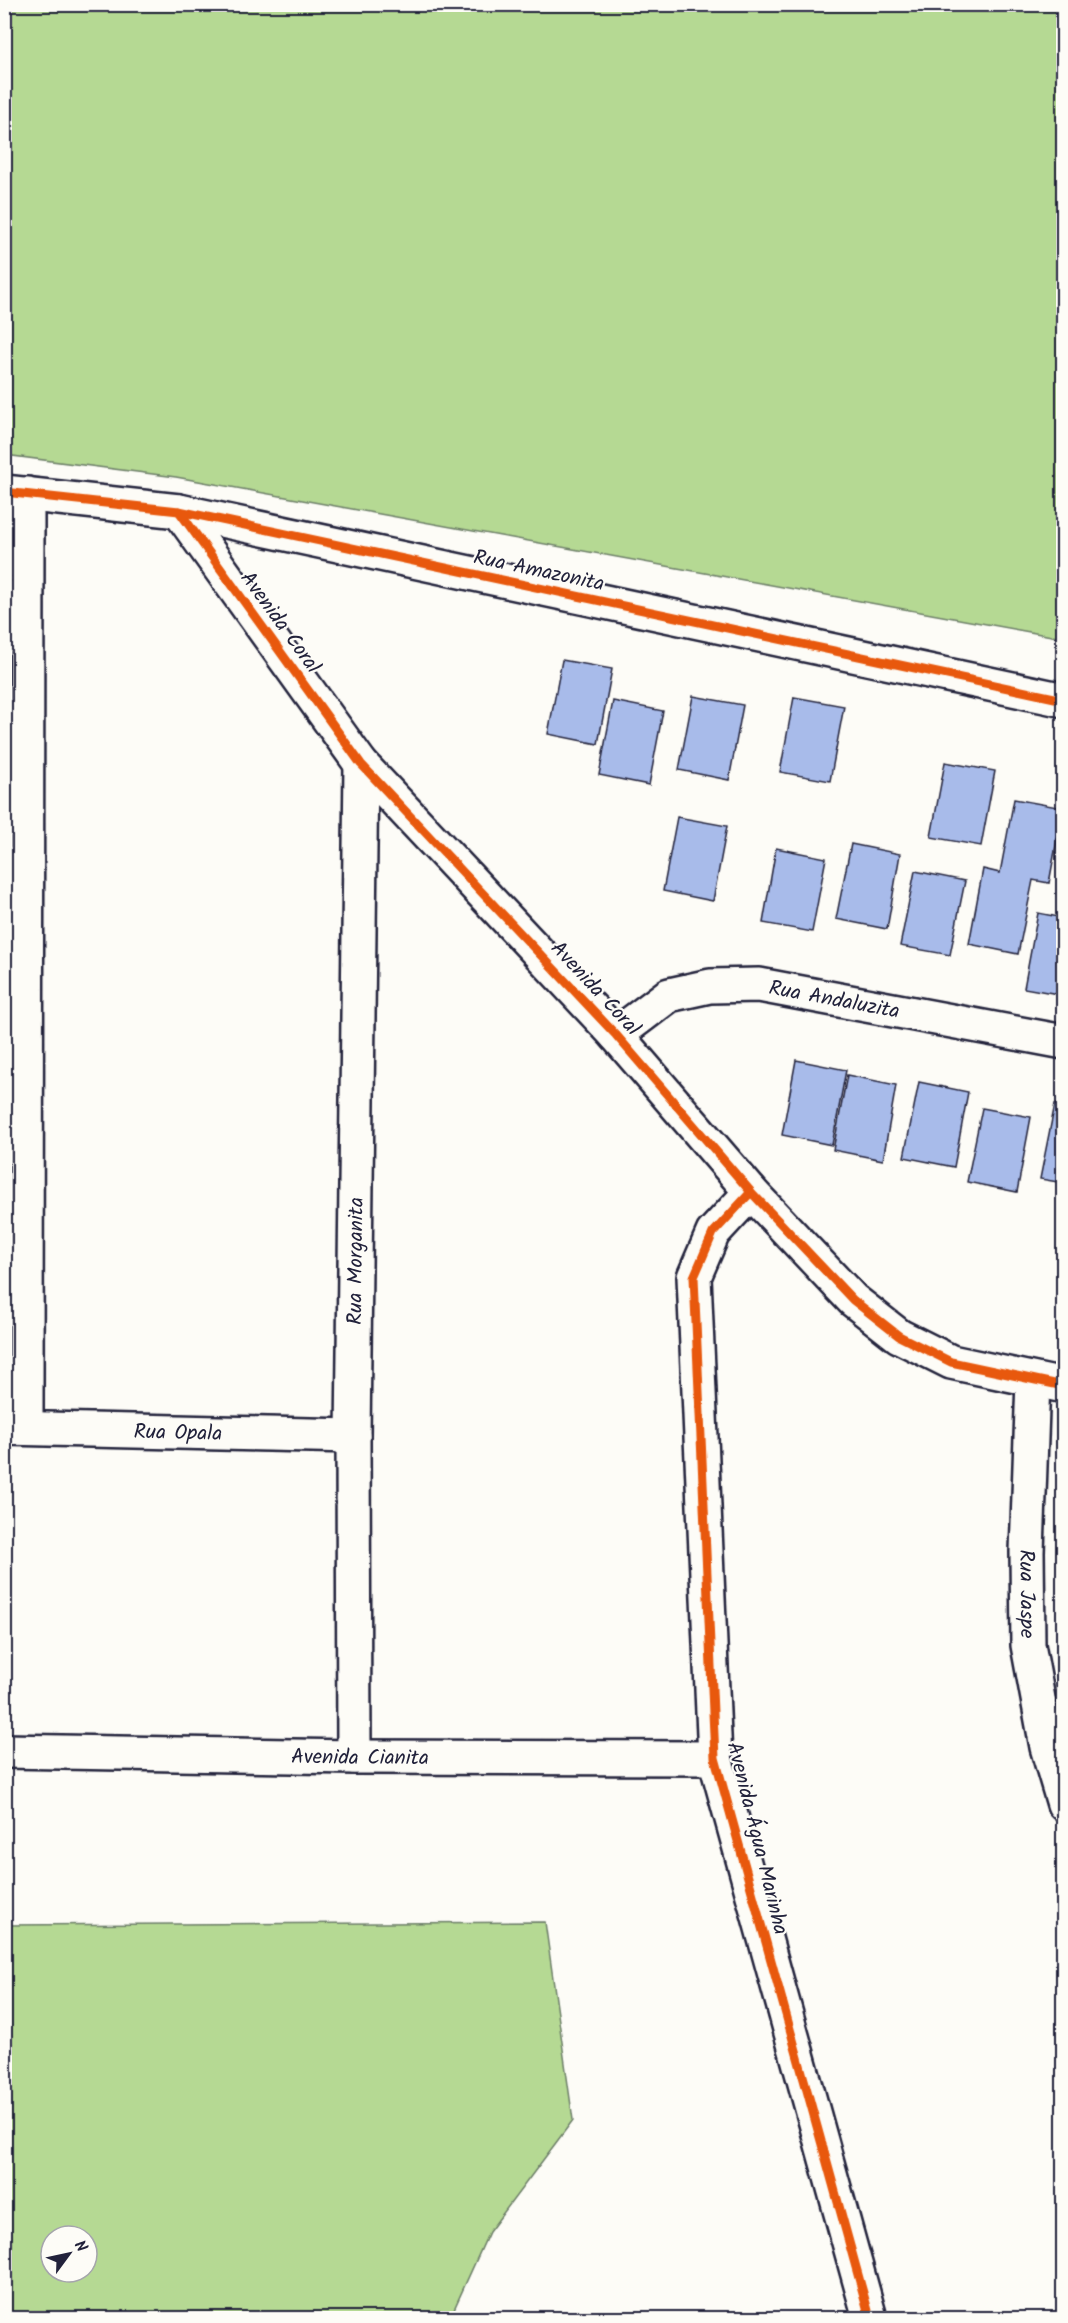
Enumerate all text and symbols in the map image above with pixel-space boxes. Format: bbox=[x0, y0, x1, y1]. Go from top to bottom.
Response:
street label: Rua Amazonita bbox=[470, 542, 607, 601]
street label: Avenida Coral bbox=[231, 565, 328, 681]
street label: Avenida Coral bbox=[542, 934, 648, 1044]
street label: Rua Andaluzita bbox=[766, 972, 902, 1029]
street label: Rua Morganita bbox=[339, 1197, 374, 1325]
street label: Rua Opala bbox=[133, 1416, 223, 1451]
street label: Rua Jaspe bbox=[1009, 1549, 1043, 1639]
street label: Avenida Água Marinha bbox=[717, 1738, 796, 1938]
street label: Avenida Cianita bbox=[291, 1741, 429, 1775]
north arrow bbox=[39, 2224, 99, 2284]
text: N bbox=[67, 2236, 94, 2258]

